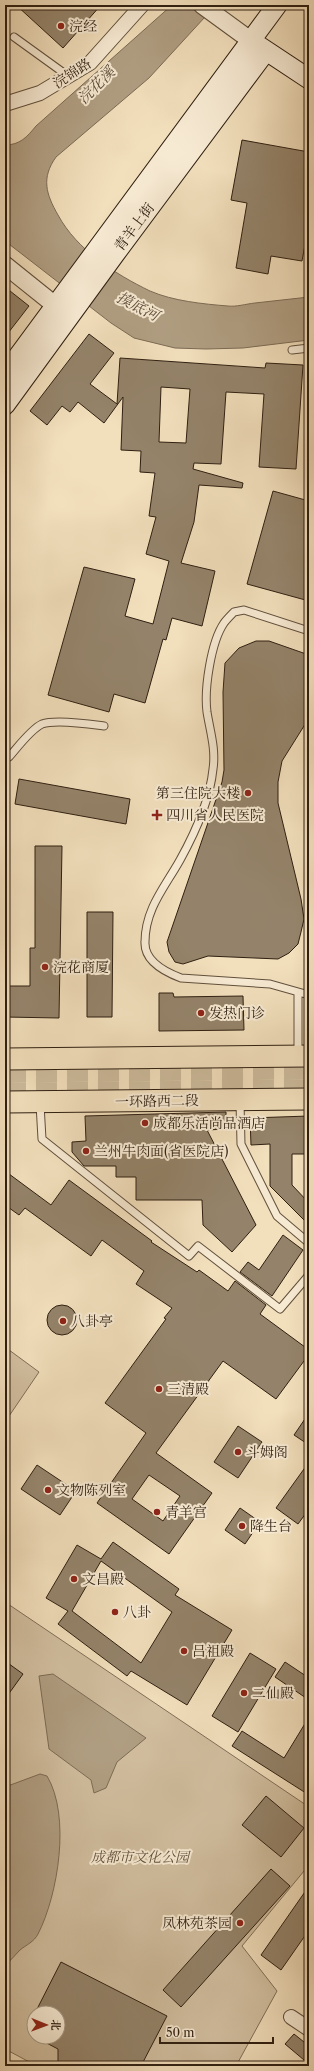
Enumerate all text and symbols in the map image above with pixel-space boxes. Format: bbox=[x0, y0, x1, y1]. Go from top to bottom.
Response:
place label: 浣经 bbox=[69, 17, 97, 35]
marker: 浣经 bbox=[56, 21, 66, 31]
street label: 浣锦路 bbox=[49, 54, 95, 92]
water label: 浣花溪 bbox=[73, 61, 120, 108]
street label: 青羊上街 bbox=[110, 199, 158, 255]
water label: 摸底河 bbox=[114, 287, 165, 326]
place label: 第三住院大楼 bbox=[156, 784, 240, 802]
marker: 第三住院大楼 bbox=[243, 788, 253, 798]
place label: 四川省人民医院 bbox=[166, 806, 264, 824]
marker: 四川省人民医院 bbox=[151, 809, 163, 821]
place label: 浣花商厦 bbox=[53, 958, 109, 976]
marker: 浣花商厦 bbox=[40, 962, 50, 972]
place label: 发热门诊 bbox=[209, 1004, 265, 1022]
marker: 发热门诊 bbox=[196, 1008, 206, 1018]
street label: 一环路西二段 bbox=[115, 1091, 199, 1111]
place label: 成都乐活尚品酒店 bbox=[153, 1114, 265, 1132]
marker: 成都乐活尚品酒店 bbox=[140, 1118, 150, 1128]
place label: 兰州牛肉面(省医院店) bbox=[94, 1142, 229, 1160]
marker: 兰州牛肉面(省医院店) bbox=[81, 1146, 91, 1156]
place label: 八卦亭 bbox=[71, 1312, 113, 1330]
marker: 八卦亭 bbox=[58, 1316, 68, 1326]
place label: 三清殿 bbox=[167, 1380, 209, 1398]
marker: 三清殿 bbox=[154, 1384, 164, 1394]
place label: 斗姆阁 bbox=[246, 1443, 288, 1461]
marker: 斗姆阁 bbox=[233, 1447, 243, 1457]
place label: 文物陈列室 bbox=[56, 1481, 126, 1499]
marker: 文物陈列室 bbox=[43, 1485, 53, 1495]
place label: 青羊宫 bbox=[165, 1503, 207, 1521]
marker: 青羊宫 bbox=[152, 1507, 162, 1517]
place label: 降生台 bbox=[250, 1517, 292, 1535]
marker: 降生台 bbox=[237, 1521, 247, 1531]
place label: 文昌殿 bbox=[82, 1570, 124, 1588]
marker: 文昌殿 bbox=[69, 1574, 79, 1584]
place label: 八卦 bbox=[123, 1603, 151, 1621]
marker: 八卦 bbox=[110, 1607, 120, 1617]
place label: 吕祖殿 bbox=[192, 1642, 234, 1660]
marker: 吕祖殿 bbox=[179, 1646, 189, 1656]
place label: 二仙殿 bbox=[252, 1684, 294, 1702]
marker: 二仙殿 bbox=[239, 1688, 249, 1698]
park label: 成都市文化公园 bbox=[91, 1848, 191, 1866]
place label: 凤林苑茶园 bbox=[162, 1914, 232, 1932]
marker: 凤林苑茶园 bbox=[235, 1918, 245, 1928]
north arrow bbox=[26, 2005, 66, 2045]
scale bar bbox=[160, 2019, 273, 2045]
text: 北 bbox=[49, 2020, 63, 2031]
text: 50 m bbox=[166, 2025, 195, 2040]

